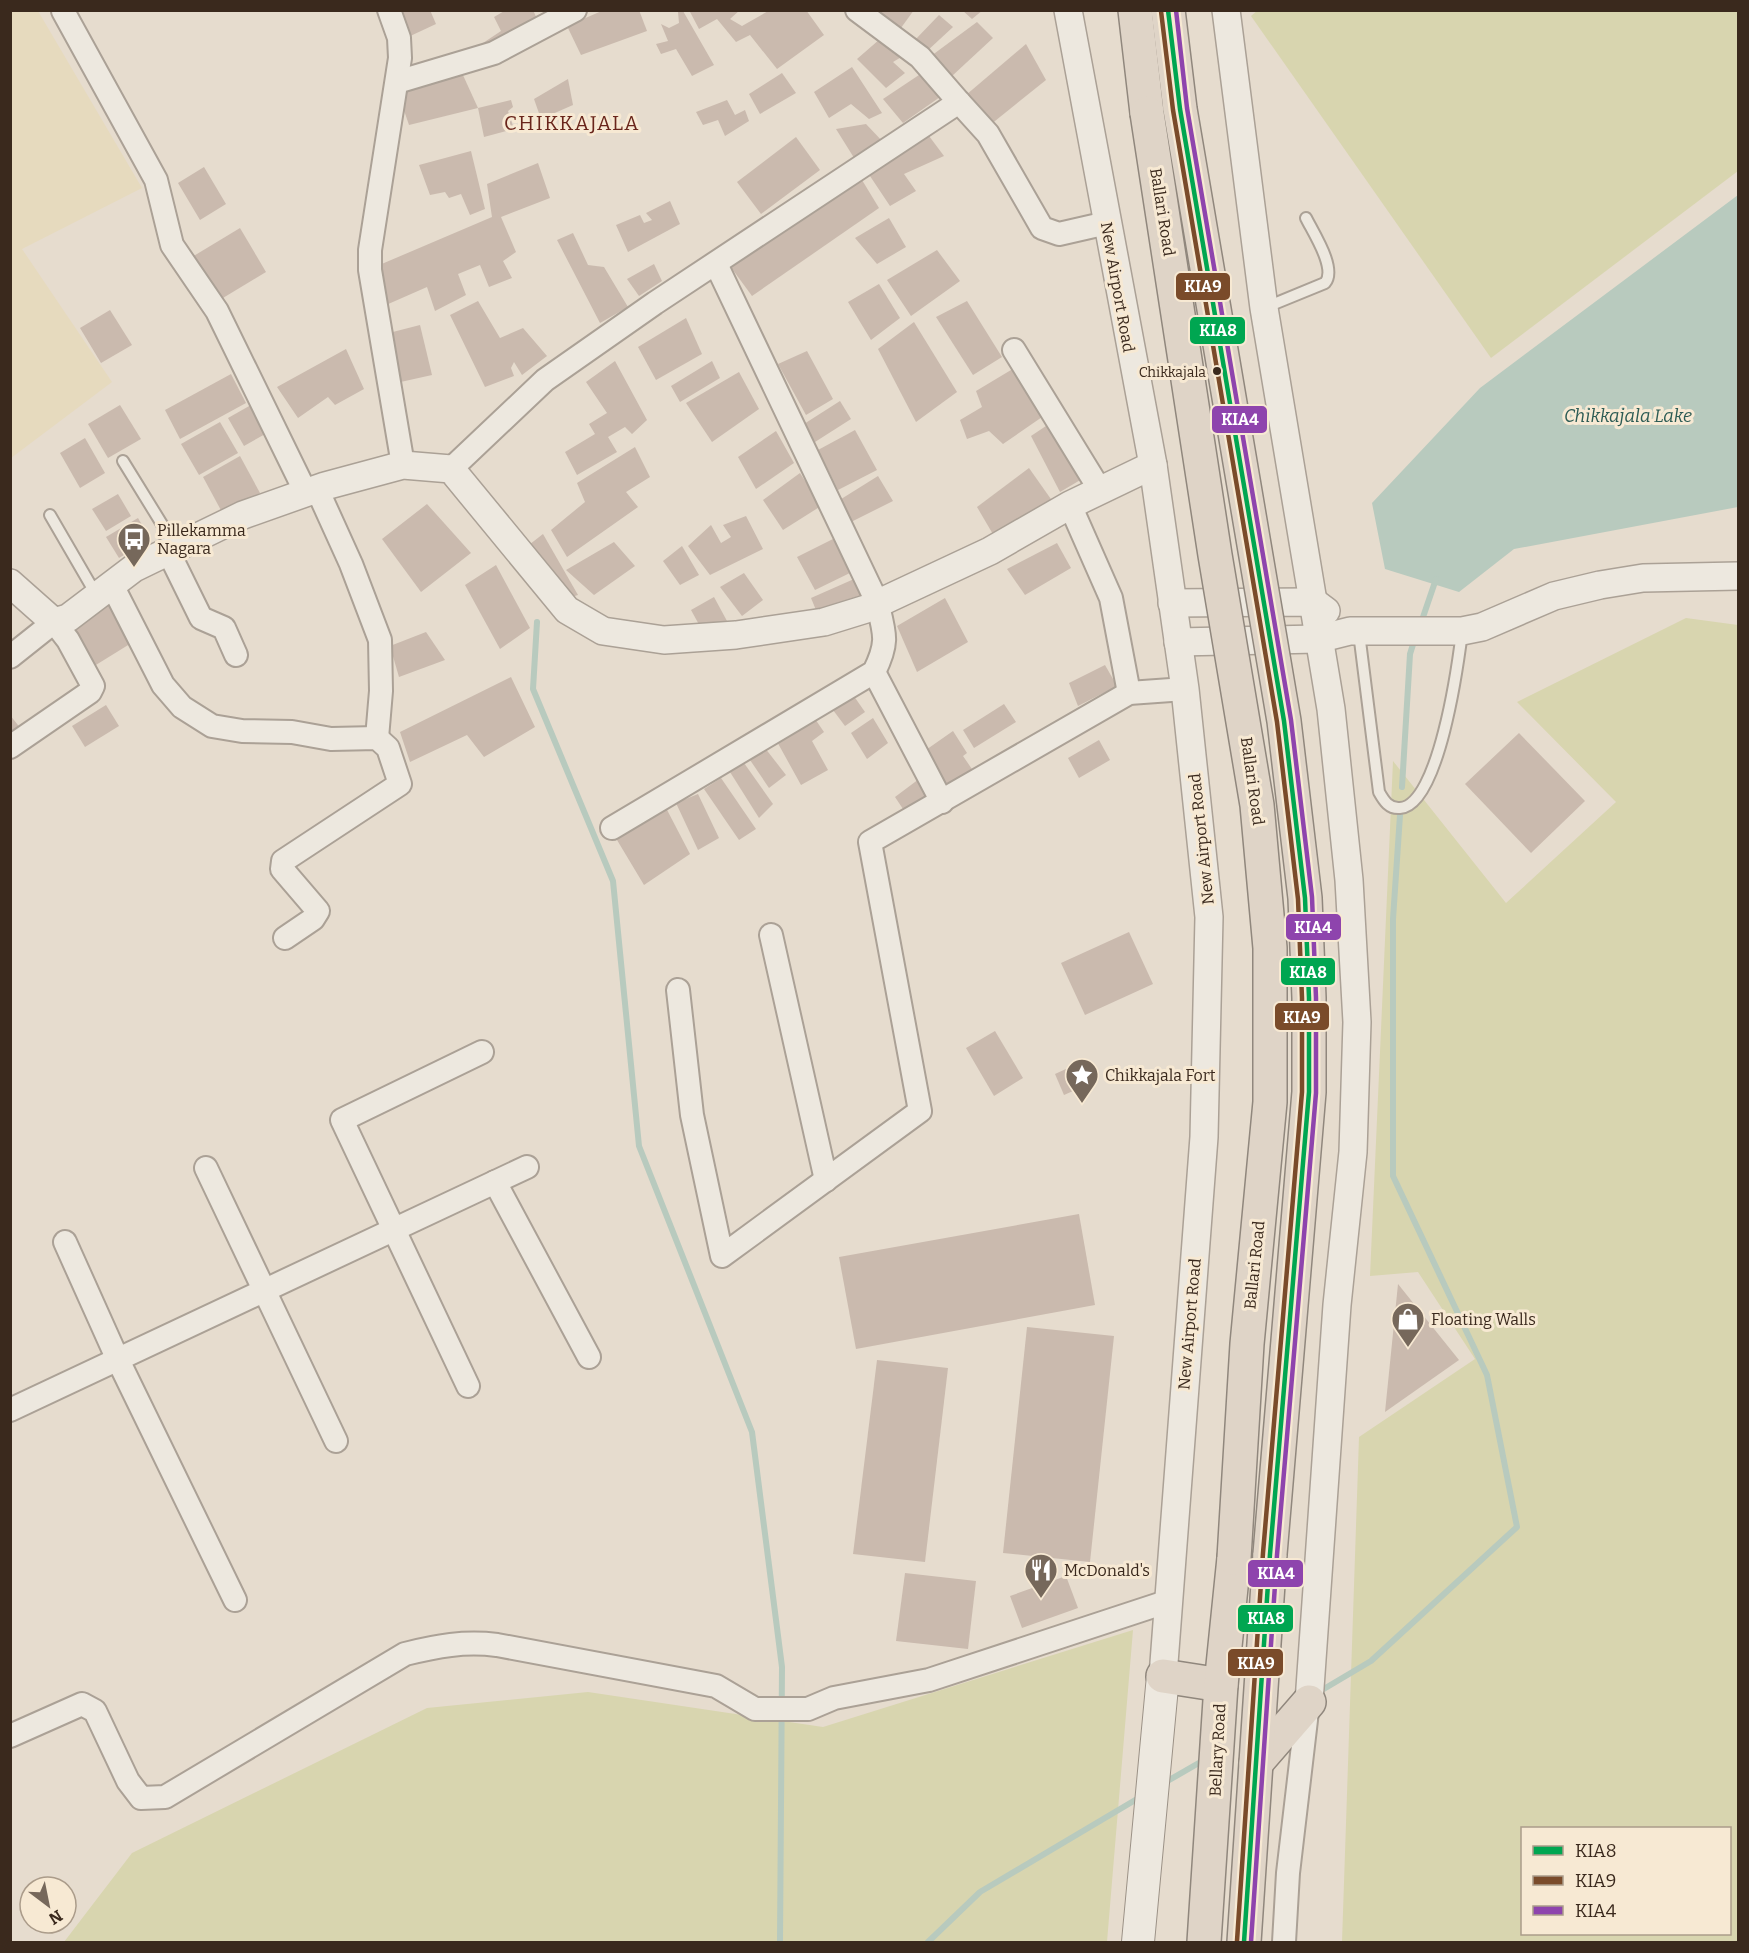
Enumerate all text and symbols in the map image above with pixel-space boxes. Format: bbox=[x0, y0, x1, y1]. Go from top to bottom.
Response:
district label: CHIKKAJALA bbox=[504, 111, 640, 135]
street label: Ballari Road bbox=[1146, 167, 1179, 258]
street label: New Airport Road bbox=[1097, 220, 1138, 354]
line badge: KIA9 bbox=[1175, 272, 1231, 301]
text: KIA9 bbox=[1184, 277, 1222, 296]
line badge: KIA8 bbox=[1189, 316, 1246, 345]
text: KIA8 bbox=[1199, 321, 1237, 340]
place label: Chikkajala bbox=[1139, 364, 1206, 381]
marker: Chikkajala bbox=[1211, 365, 1223, 377]
line badge: KIA4 bbox=[1211, 405, 1268, 434]
water label: Chikkajala Lake bbox=[1564, 405, 1692, 427]
text: KIA4 bbox=[1221, 410, 1259, 429]
bus stop icon: Pillekamma Nagara bbox=[116, 521, 152, 568]
place label: Pillekamma Nagara bbox=[157, 521, 246, 558]
street label: Ballari Road bbox=[1237, 736, 1268, 827]
street label: New Airport Road bbox=[1185, 772, 1218, 906]
line badge: KIA4 bbox=[1285, 913, 1342, 941]
text: KIA4 bbox=[1294, 918, 1332, 937]
line badge: KIA8 bbox=[1280, 957, 1336, 986]
text: KIA8 bbox=[1289, 963, 1327, 982]
line badge: KIA9 bbox=[1274, 1002, 1330, 1031]
text: KIA9 bbox=[1283, 1008, 1321, 1027]
place icon: Chikkajala Fort bbox=[1064, 1057, 1100, 1104]
place label: Chikkajala Fort bbox=[1105, 1066, 1216, 1085]
street label: Ballari Road bbox=[1240, 1219, 1269, 1310]
street label: New Airport Road bbox=[1174, 1257, 1205, 1391]
shop icon: Floating Walls bbox=[1390, 1301, 1426, 1348]
place label: Floating Walls bbox=[1431, 1310, 1536, 1329]
restaurant icon: McDonald's bbox=[1023, 1552, 1059, 1599]
line badge: KIA4 bbox=[1247, 1559, 1304, 1588]
place label: McDonald's bbox=[1064, 1561, 1150, 1580]
text: KIA4 bbox=[1257, 1564, 1295, 1583]
line badge: KIA8 bbox=[1237, 1604, 1294, 1633]
text: KIA8 bbox=[1247, 1609, 1285, 1628]
line badge: KIA9 bbox=[1227, 1648, 1284, 1677]
text: KIA9 bbox=[1237, 1654, 1275, 1673]
street label: Bellary Road bbox=[1206, 1702, 1229, 1797]
legend bbox=[1521, 1827, 1731, 1935]
text: KIA8 bbox=[1575, 1840, 1617, 1862]
text: KIA9 bbox=[1575, 1870, 1616, 1892]
north arrow bbox=[18, 1875, 78, 1935]
text: KIA4 bbox=[1575, 1900, 1617, 1922]
text: N bbox=[45, 1906, 66, 1929]

